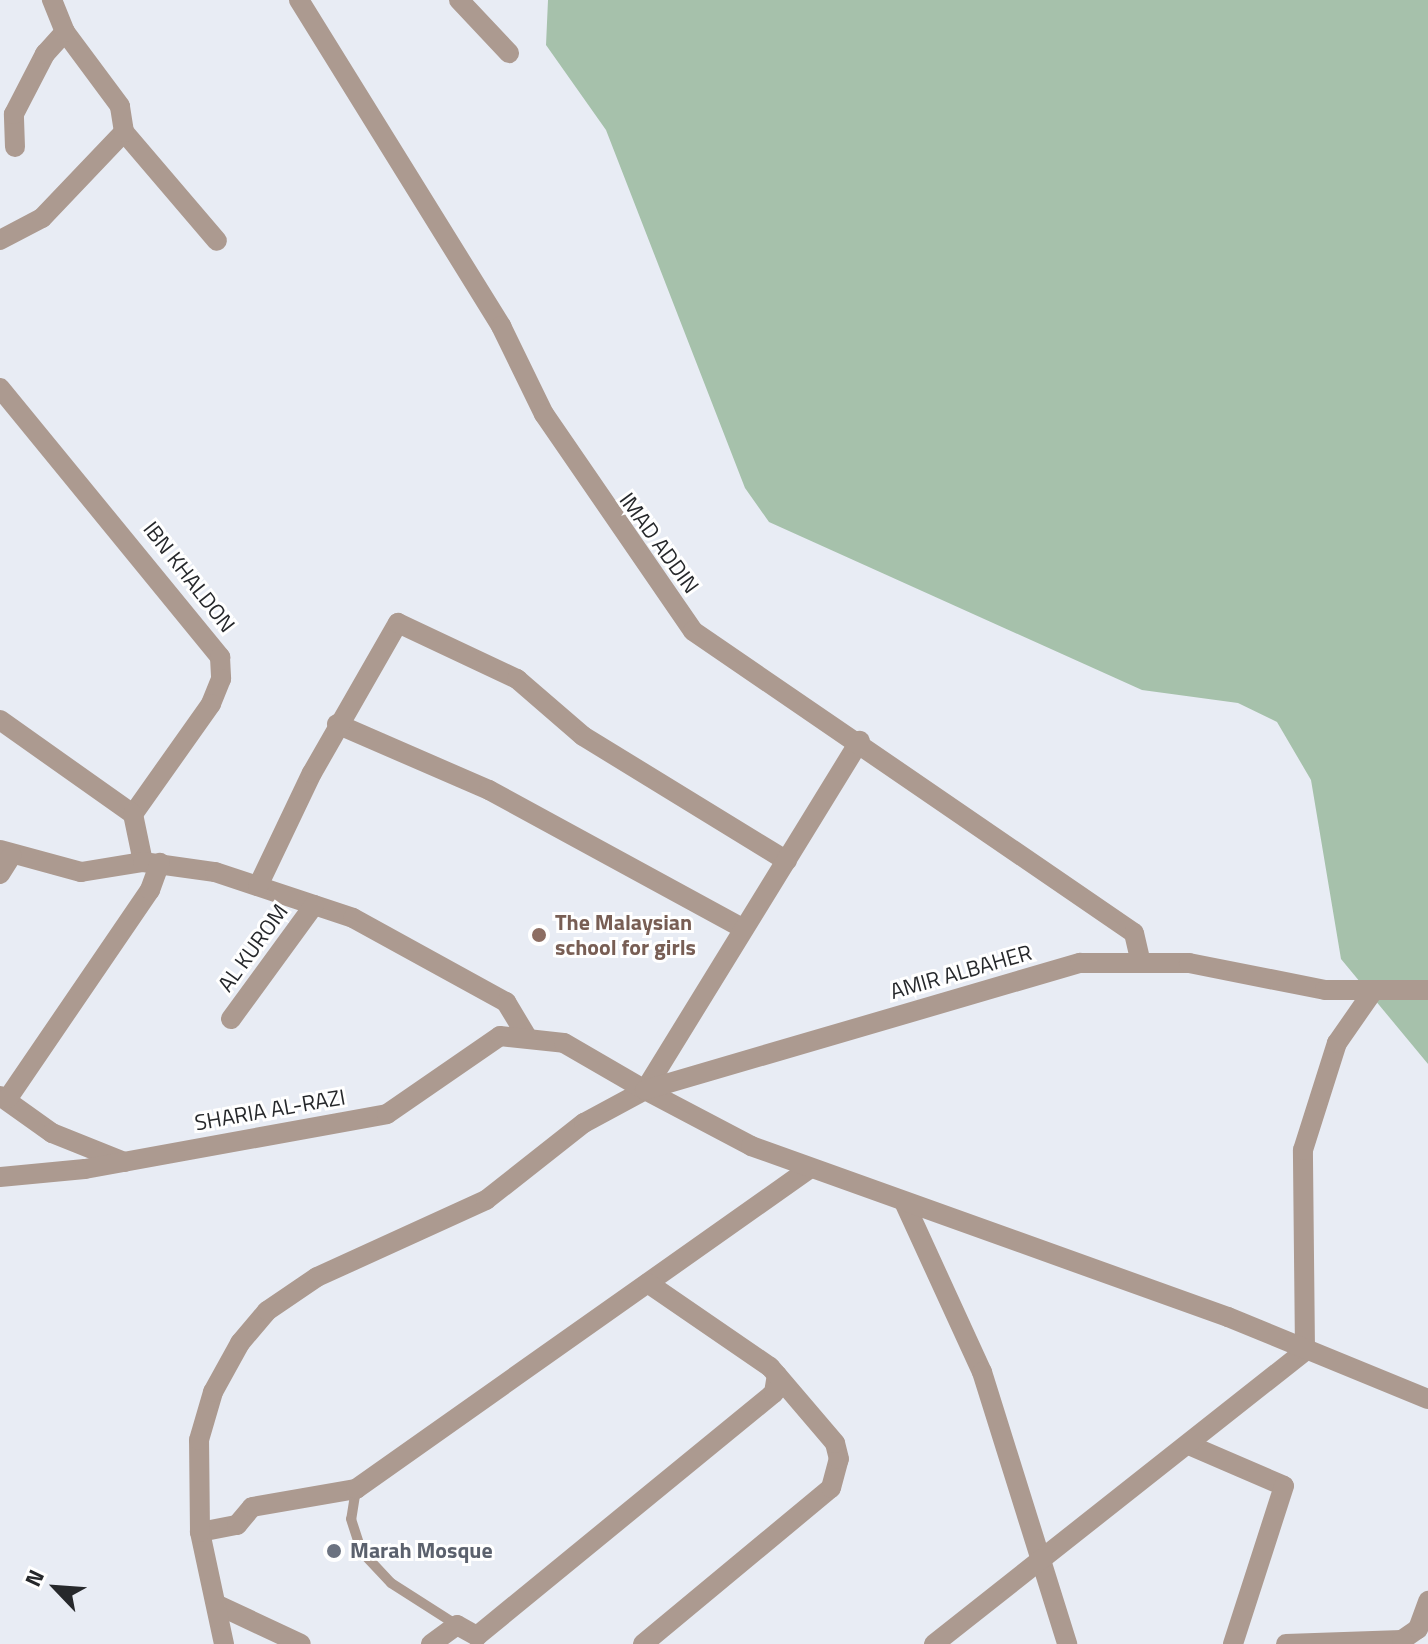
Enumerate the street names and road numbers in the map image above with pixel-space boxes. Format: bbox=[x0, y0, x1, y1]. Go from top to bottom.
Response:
street label: IMAD ADDIN bbox=[614, 488, 704, 598]
street label: IBN KHALDON bbox=[138, 516, 240, 638]
street label: AL KUROM bbox=[212, 899, 294, 997]
street label: AMIR ALBAHER bbox=[887, 939, 1035, 1005]
street label: SHARIA AL-RAZI bbox=[193, 1084, 347, 1136]

